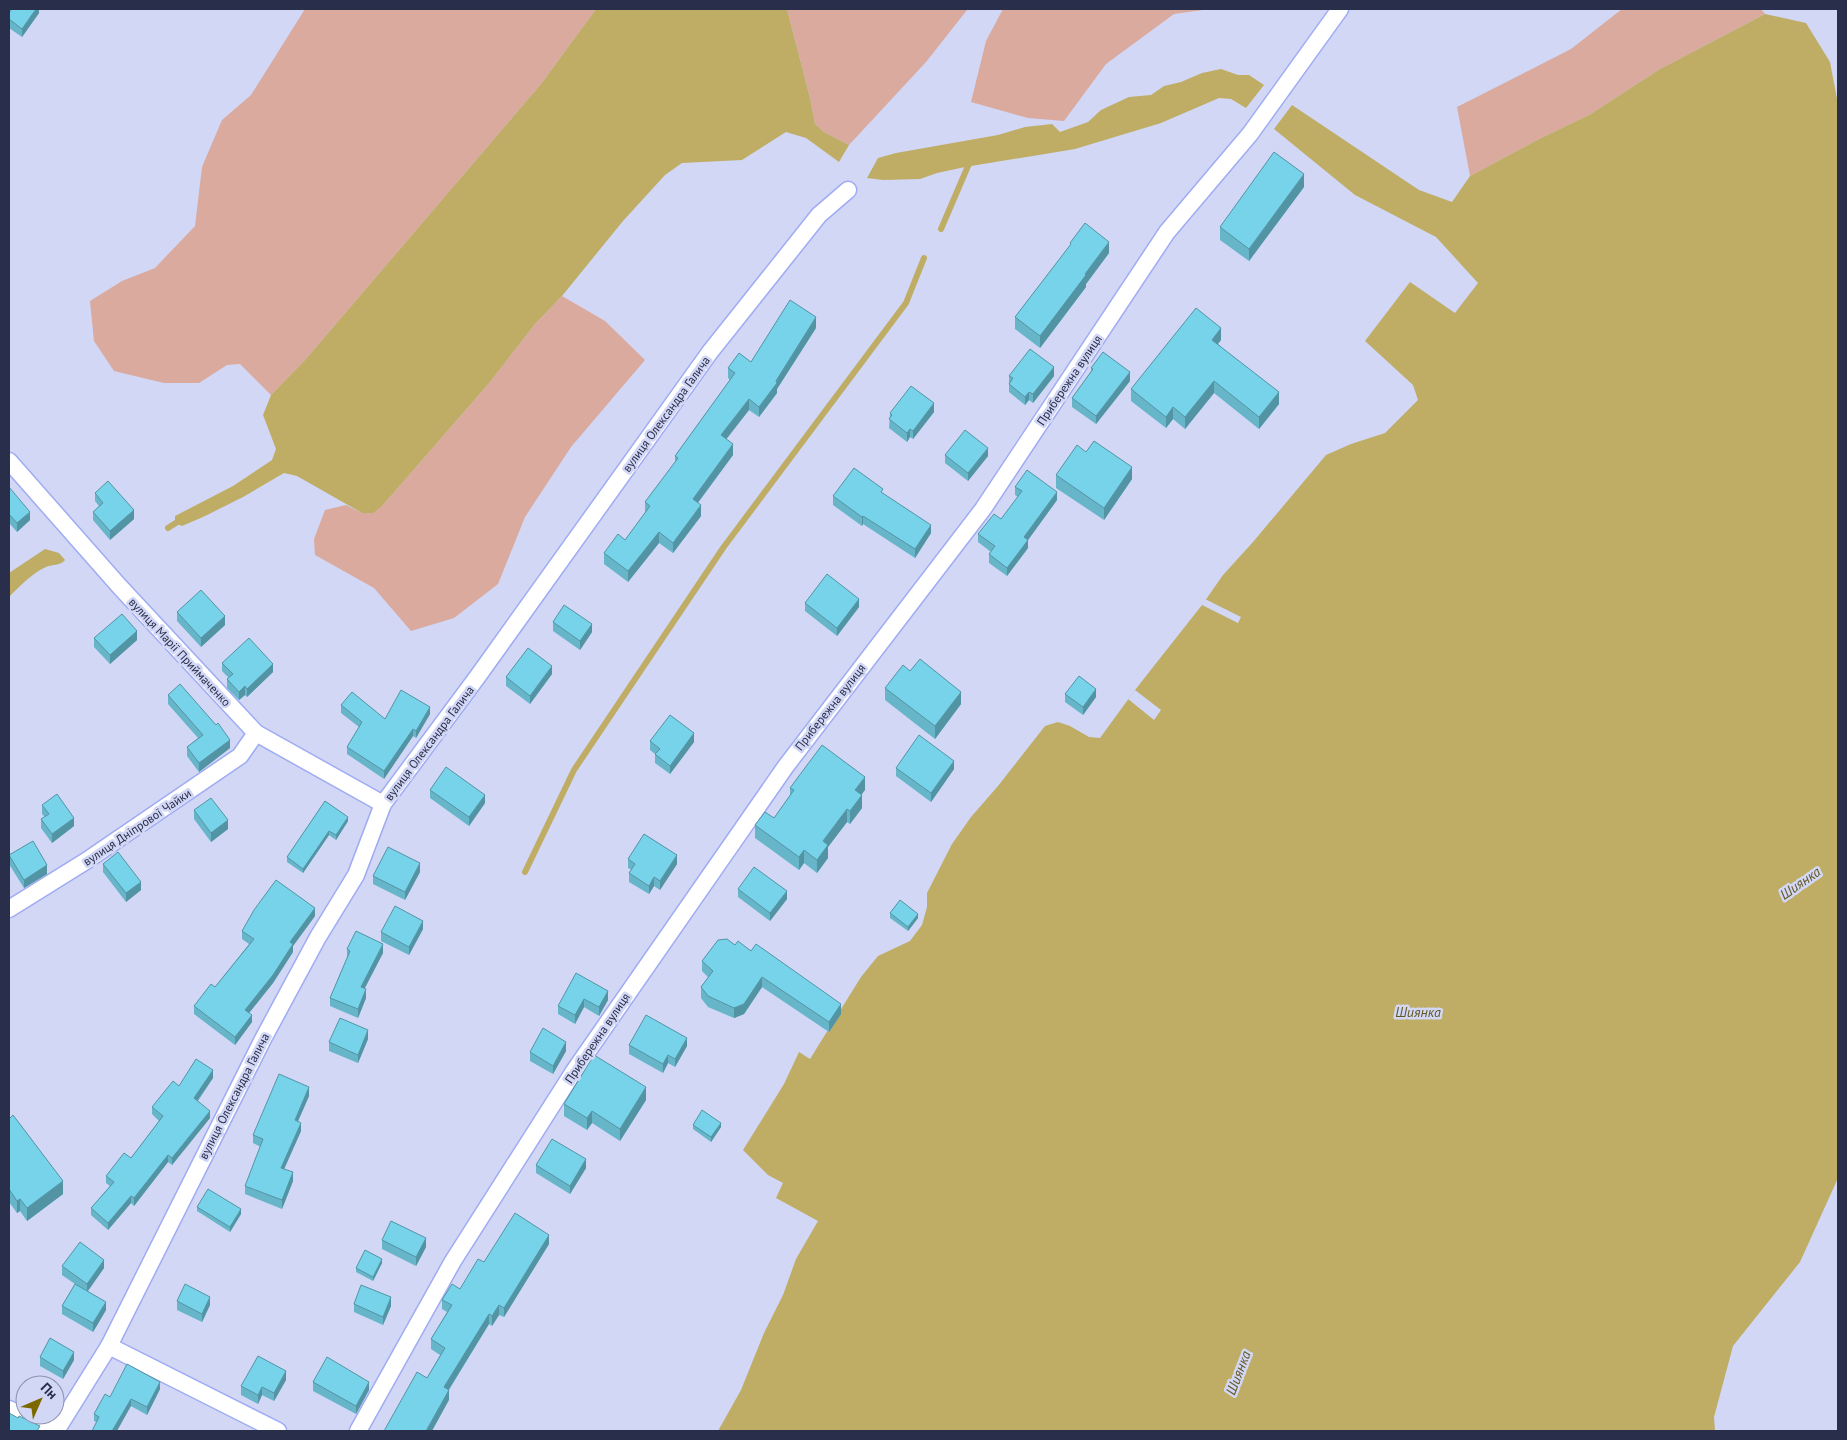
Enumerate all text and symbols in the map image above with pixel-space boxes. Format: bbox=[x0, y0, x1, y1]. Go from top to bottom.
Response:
street label: Прибережна вулиця bbox=[1033, 332, 1105, 428]
street label: вулиця Олександра Галича bbox=[619, 353, 713, 475]
street label: вулиця Марії Приймаченко bbox=[126, 595, 234, 709]
street label: Прибережна вулиця bbox=[792, 661, 868, 753]
street label: вулиця Олександра Галича bbox=[381, 683, 477, 803]
street label: вулиця Дніпрової Чайки bbox=[80, 785, 194, 869]
water label: Шиянка bbox=[1776, 862, 1824, 903]
street label: Прибережна вулиця bbox=[561, 990, 633, 1086]
water label: Шиянка bbox=[1395, 1003, 1441, 1021]
street label: вулиця Олександра Галича bbox=[196, 1030, 272, 1162]
water label: Шиянка bbox=[1221, 1348, 1255, 1398]
north arrow bbox=[15, 1375, 65, 1425]
text: Пн bbox=[37, 1379, 61, 1403]

